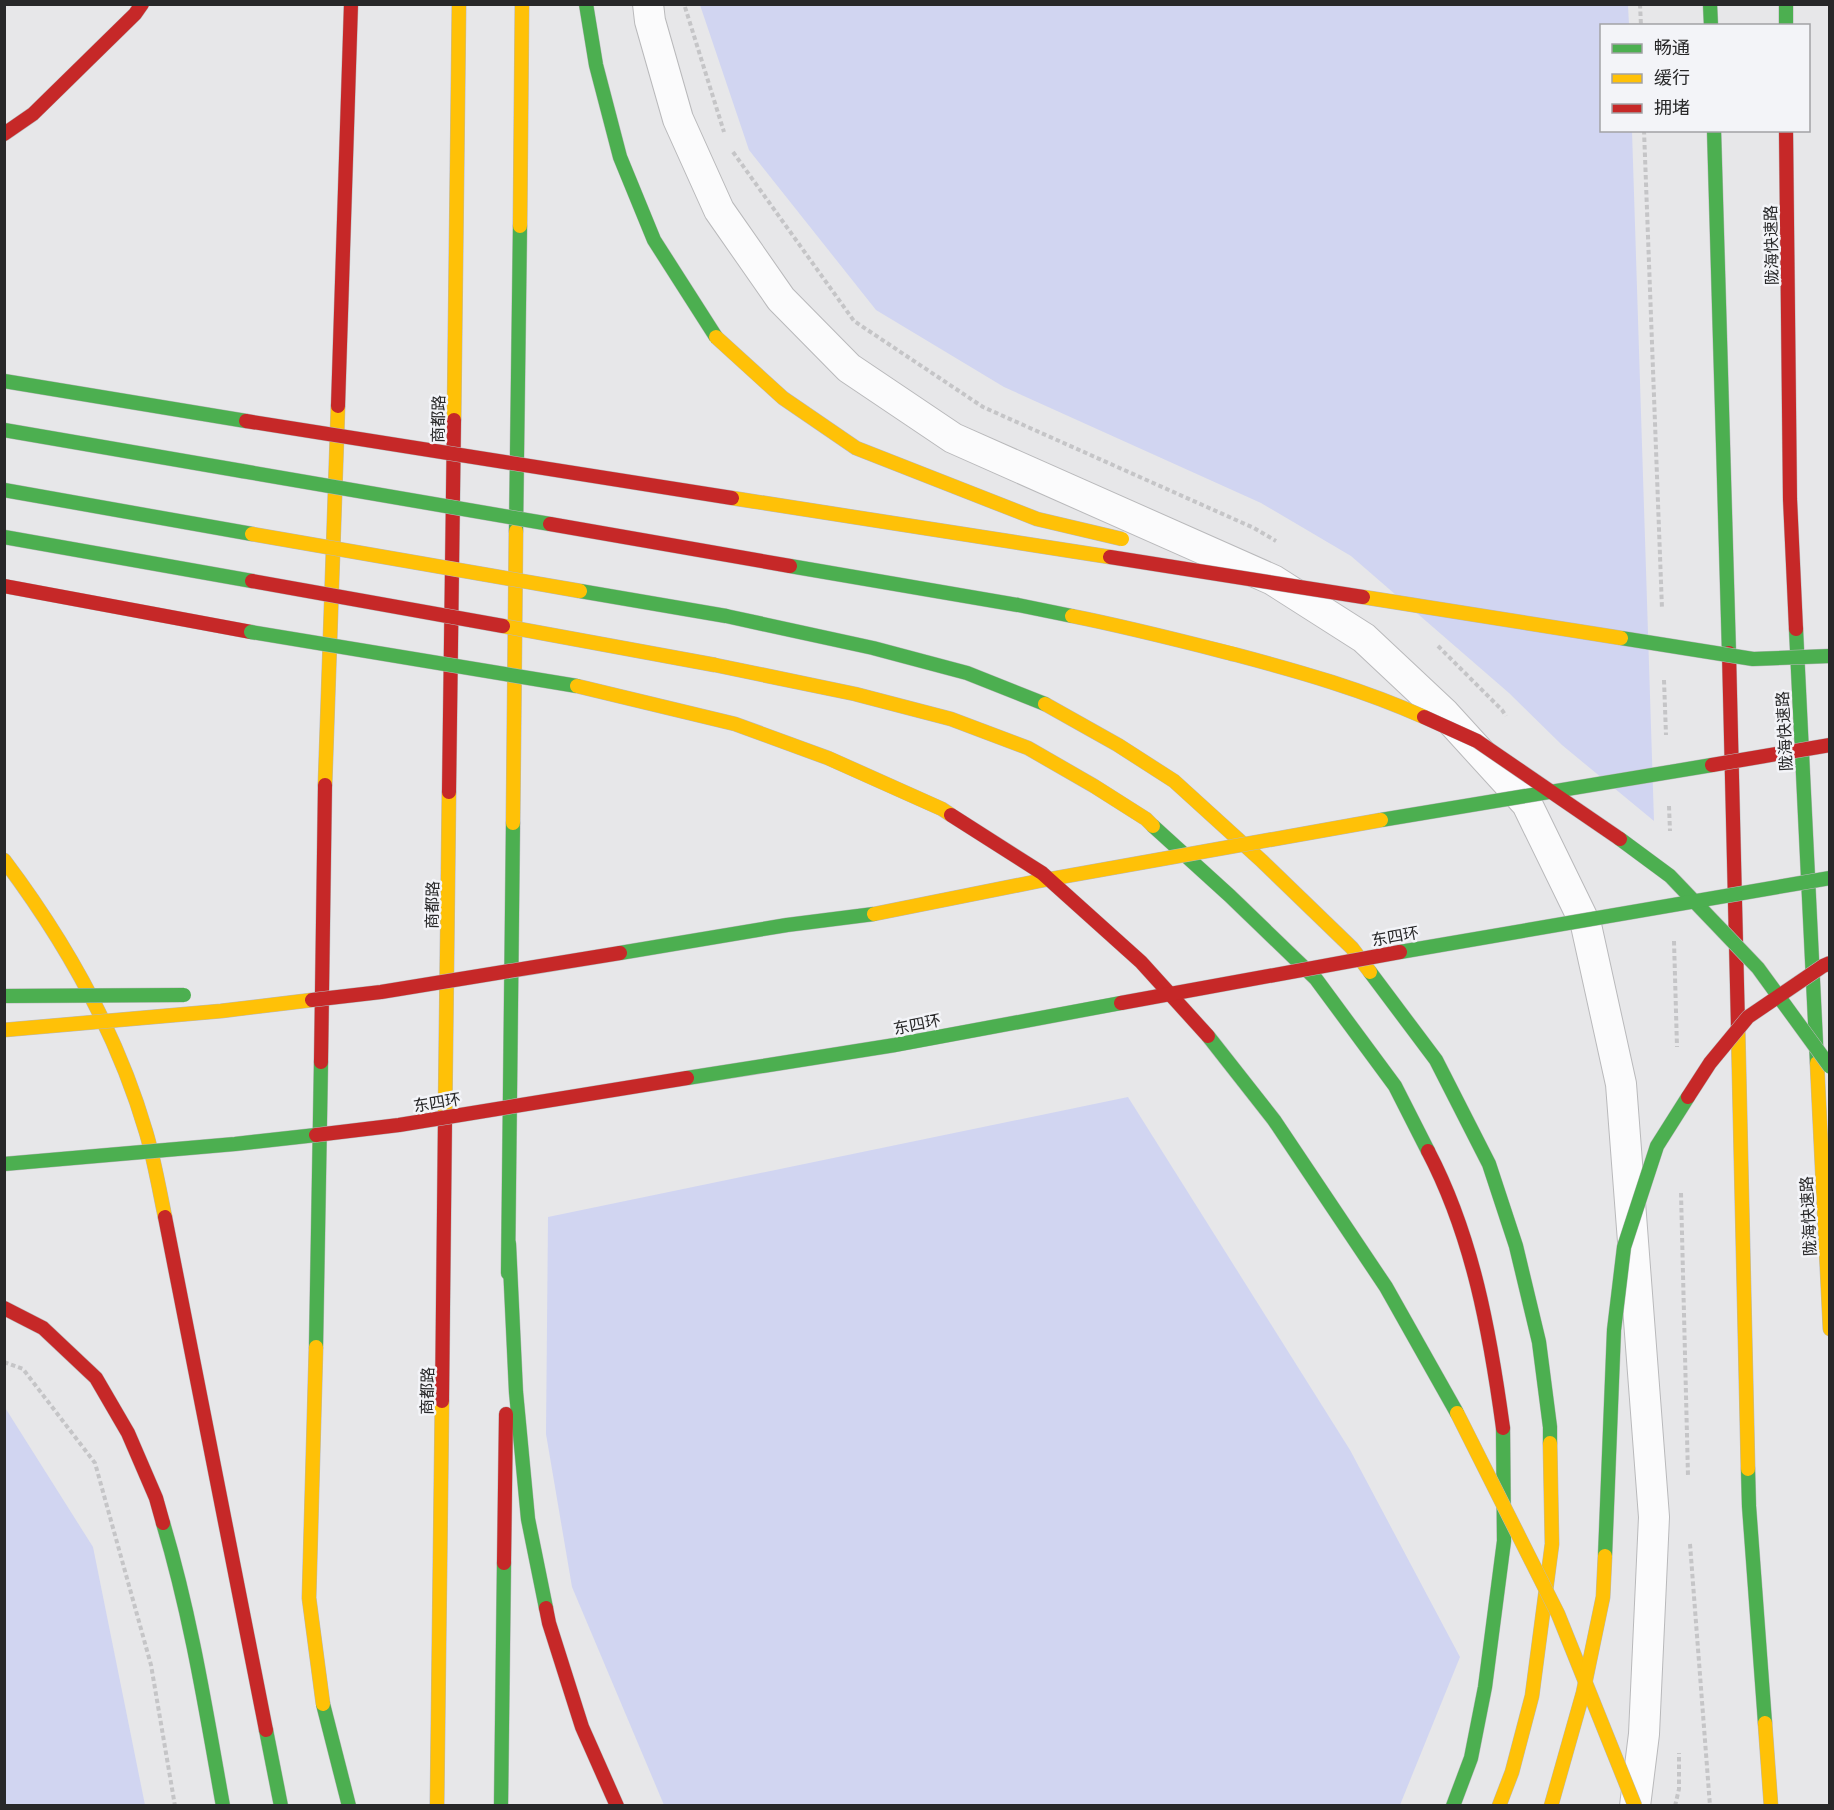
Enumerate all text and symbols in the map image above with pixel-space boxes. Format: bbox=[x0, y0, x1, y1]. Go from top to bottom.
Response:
legend bbox=[1600, 24, 1810, 132]
text: 畅通 bbox=[1654, 36, 1690, 59]
text: 缓行 bbox=[1654, 66, 1690, 89]
text: 拥堵 bbox=[1654, 96, 1690, 119]
street label: 陇海快速路 bbox=[1760, 205, 1782, 285]
street label: 商都路 bbox=[428, 395, 448, 443]
street label: 陇海快速路 bbox=[1772, 691, 1796, 771]
street label: 商都路 bbox=[422, 881, 442, 929]
street label: 东四环 bbox=[1370, 922, 1420, 950]
street label: 东四环 bbox=[892, 1010, 942, 1038]
street label: 东四环 bbox=[412, 1088, 462, 1116]
street label: 陇海快速路 bbox=[1796, 1176, 1820, 1256]
street label: 商都路 bbox=[417, 1367, 437, 1415]

